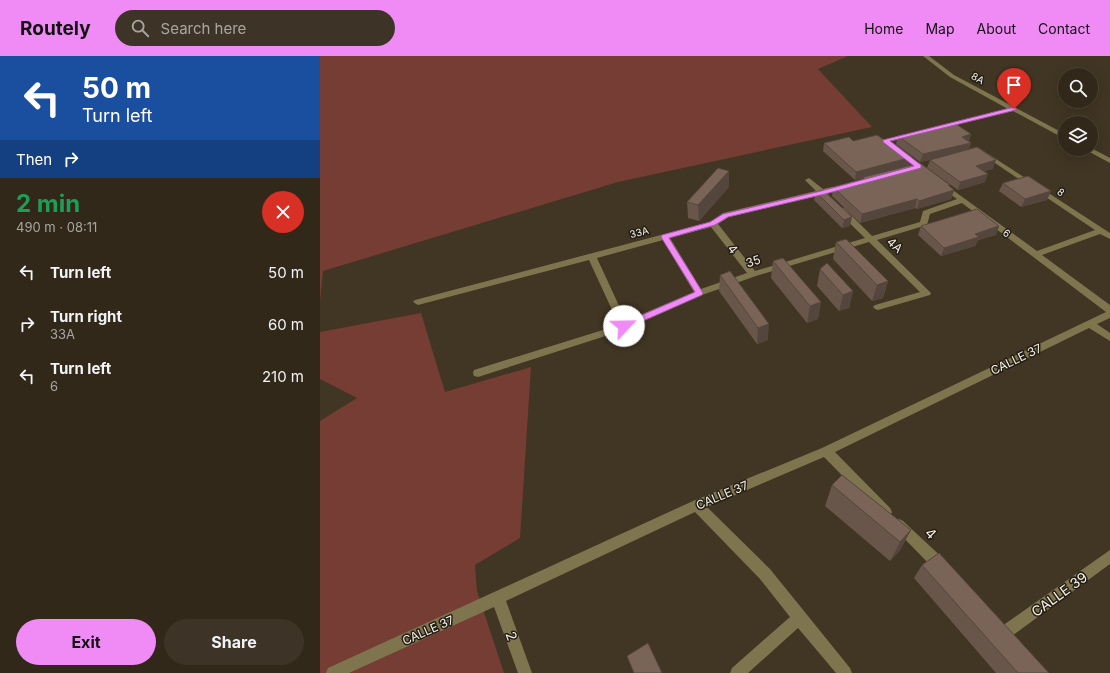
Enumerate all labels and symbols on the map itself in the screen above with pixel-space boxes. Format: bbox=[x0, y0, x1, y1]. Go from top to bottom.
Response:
pin bbox=[997, 68, 1031, 109]
street label: 8A bbox=[969, 70, 987, 86]
street label: 8 bbox=[1055, 185, 1067, 199]
street label: 33A bbox=[628, 224, 650, 240]
street label: 6 bbox=[1001, 226, 1013, 240]
street label: 4A bbox=[884, 234, 906, 256]
street label: 4 bbox=[725, 241, 741, 257]
street label: 35 bbox=[744, 252, 762, 270]
position arrow bbox=[603, 305, 645, 347]
street label: CALLE 37 bbox=[988, 340, 1044, 378]
street label: CALLE 37 bbox=[694, 477, 751, 513]
street label: 4 bbox=[922, 524, 940, 542]
street label: CALLE 39 bbox=[1028, 568, 1090, 620]
street label: CALLE 37 bbox=[400, 612, 456, 648]
street label: 2 bbox=[503, 629, 521, 643]

